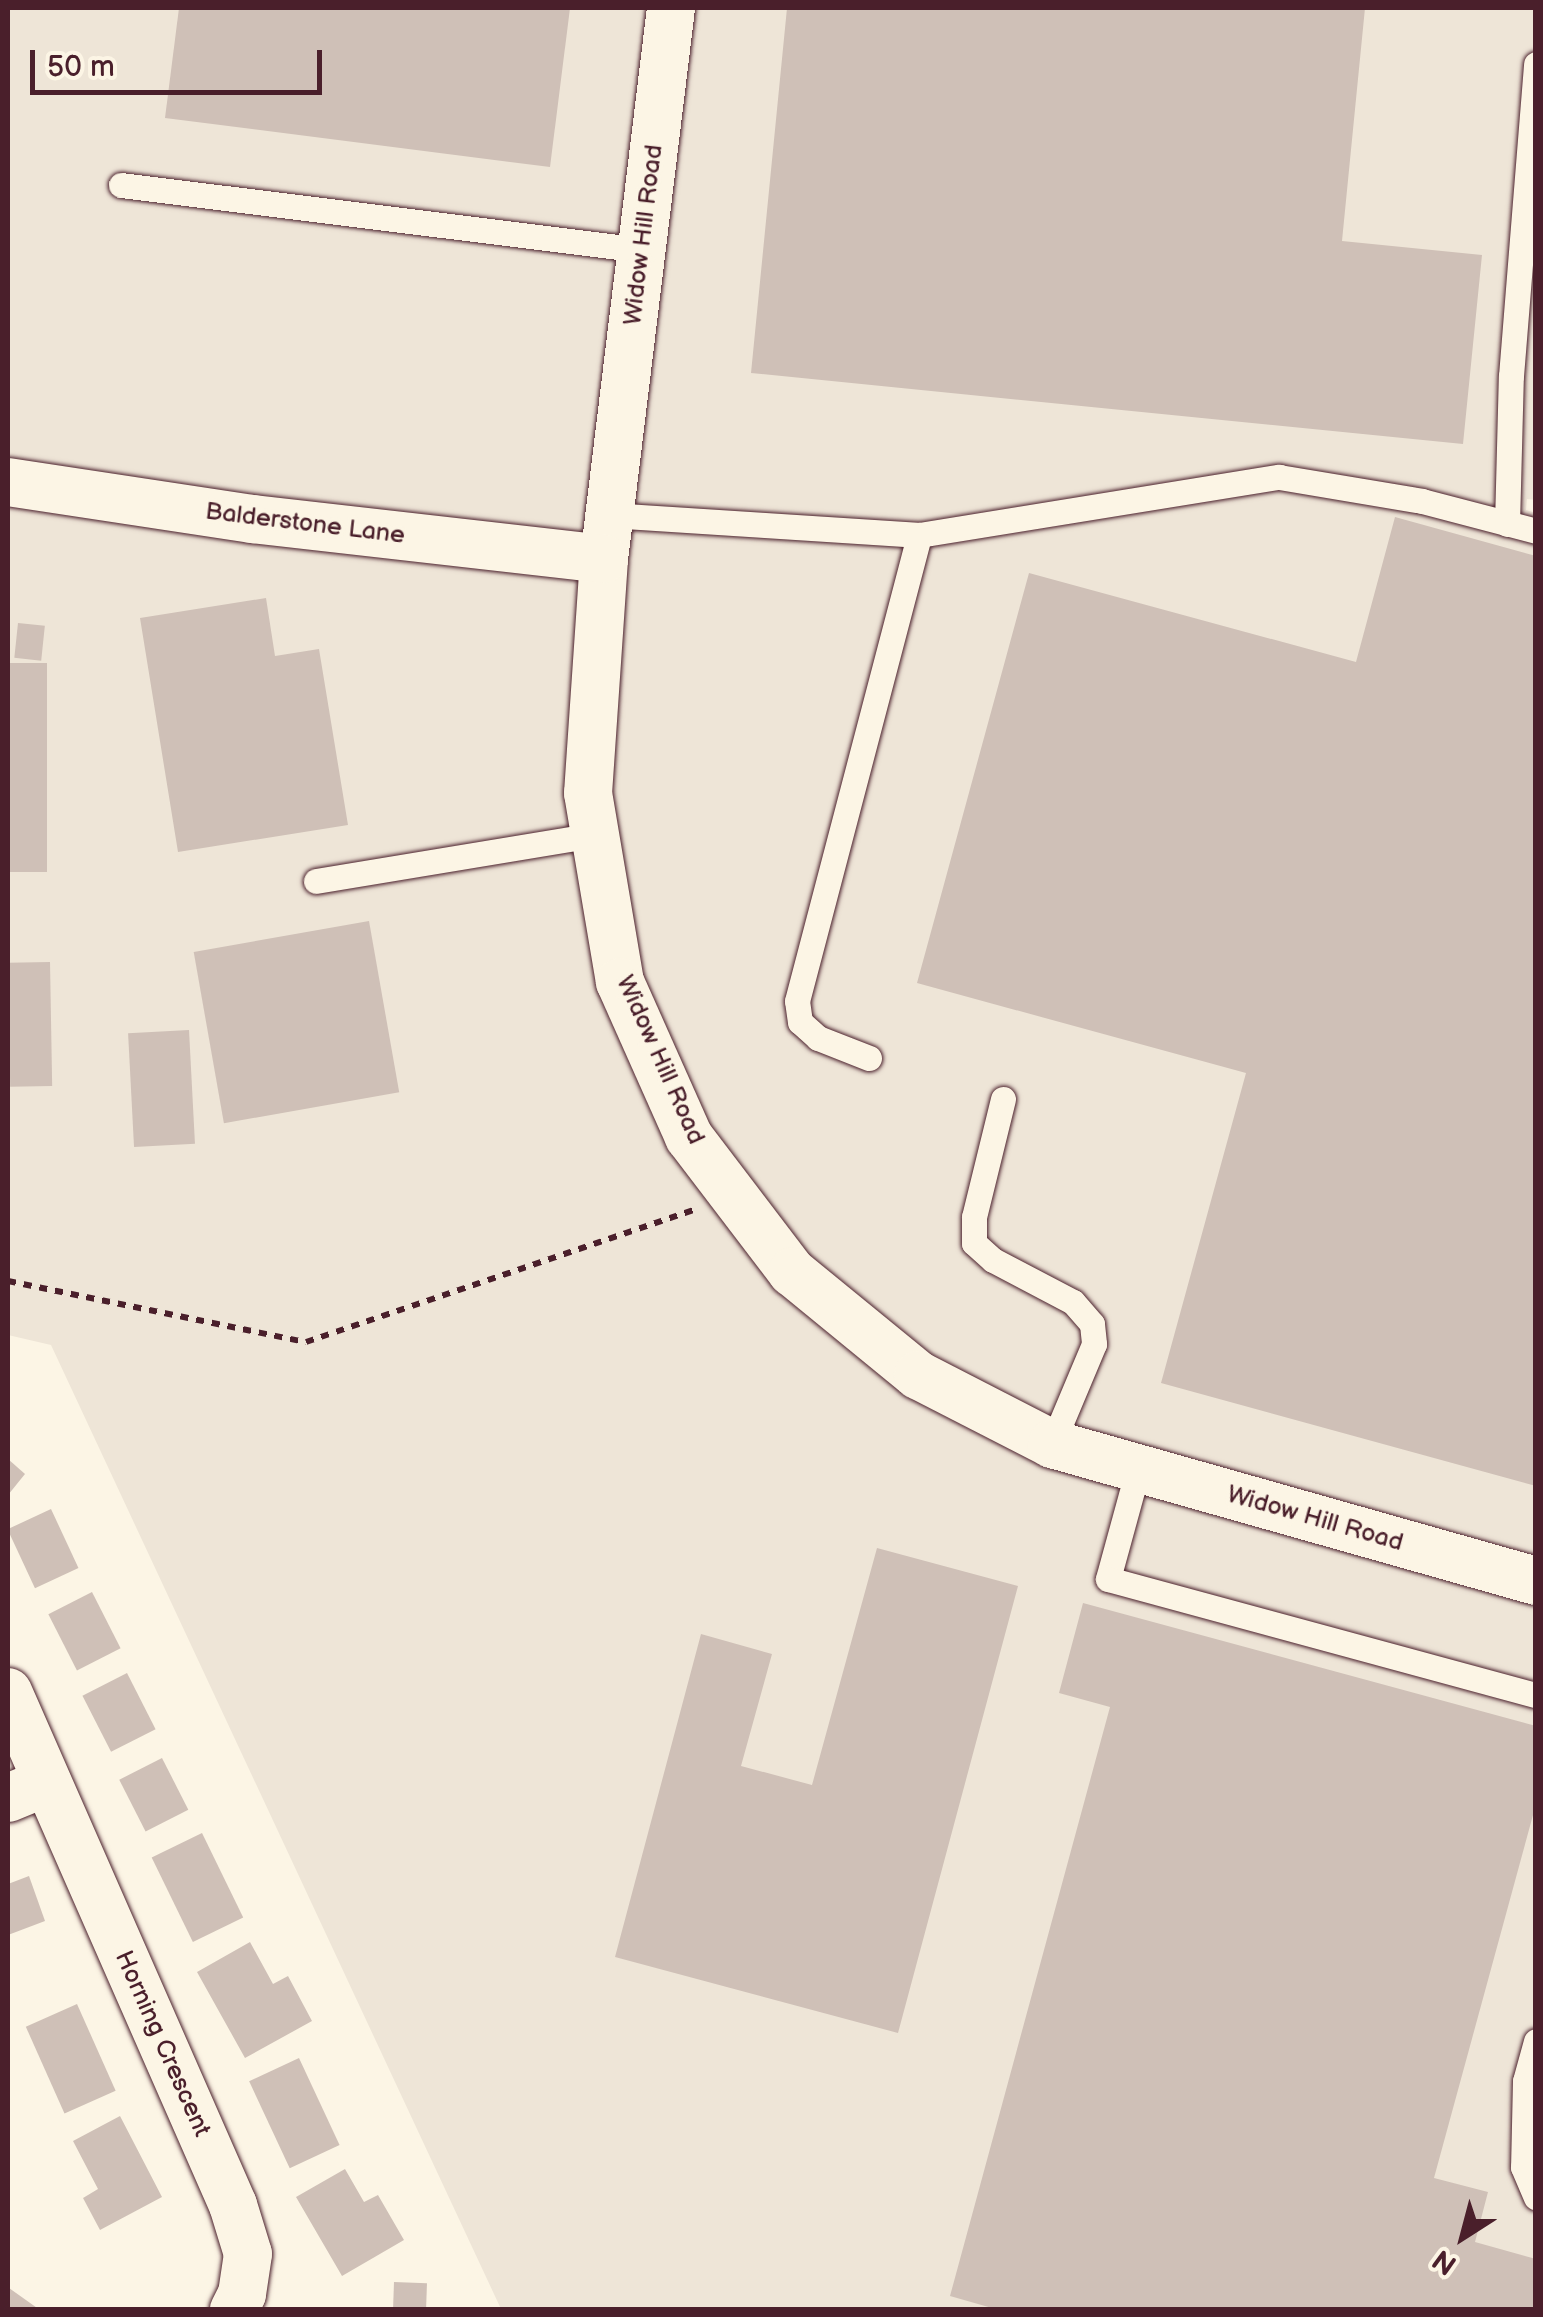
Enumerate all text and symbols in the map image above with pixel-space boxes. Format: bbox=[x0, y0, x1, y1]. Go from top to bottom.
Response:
scale bar bbox=[35, 30, 328, 92]
text: 50 m bbox=[47, 49, 115, 85]
street label: Widow Hill Road bbox=[618, 143, 670, 327]
street label: Balderstone Lane bbox=[204, 497, 406, 551]
street label: Widow Hill Road bbox=[609, 971, 711, 1149]
street label: Widow Hill Road bbox=[1223, 1480, 1407, 1558]
street label: Horning Crescent bbox=[108, 1946, 216, 2142]
north arrow bbox=[1413, 2187, 1513, 2287]
text: N bbox=[1427, 2242, 1463, 2281]

